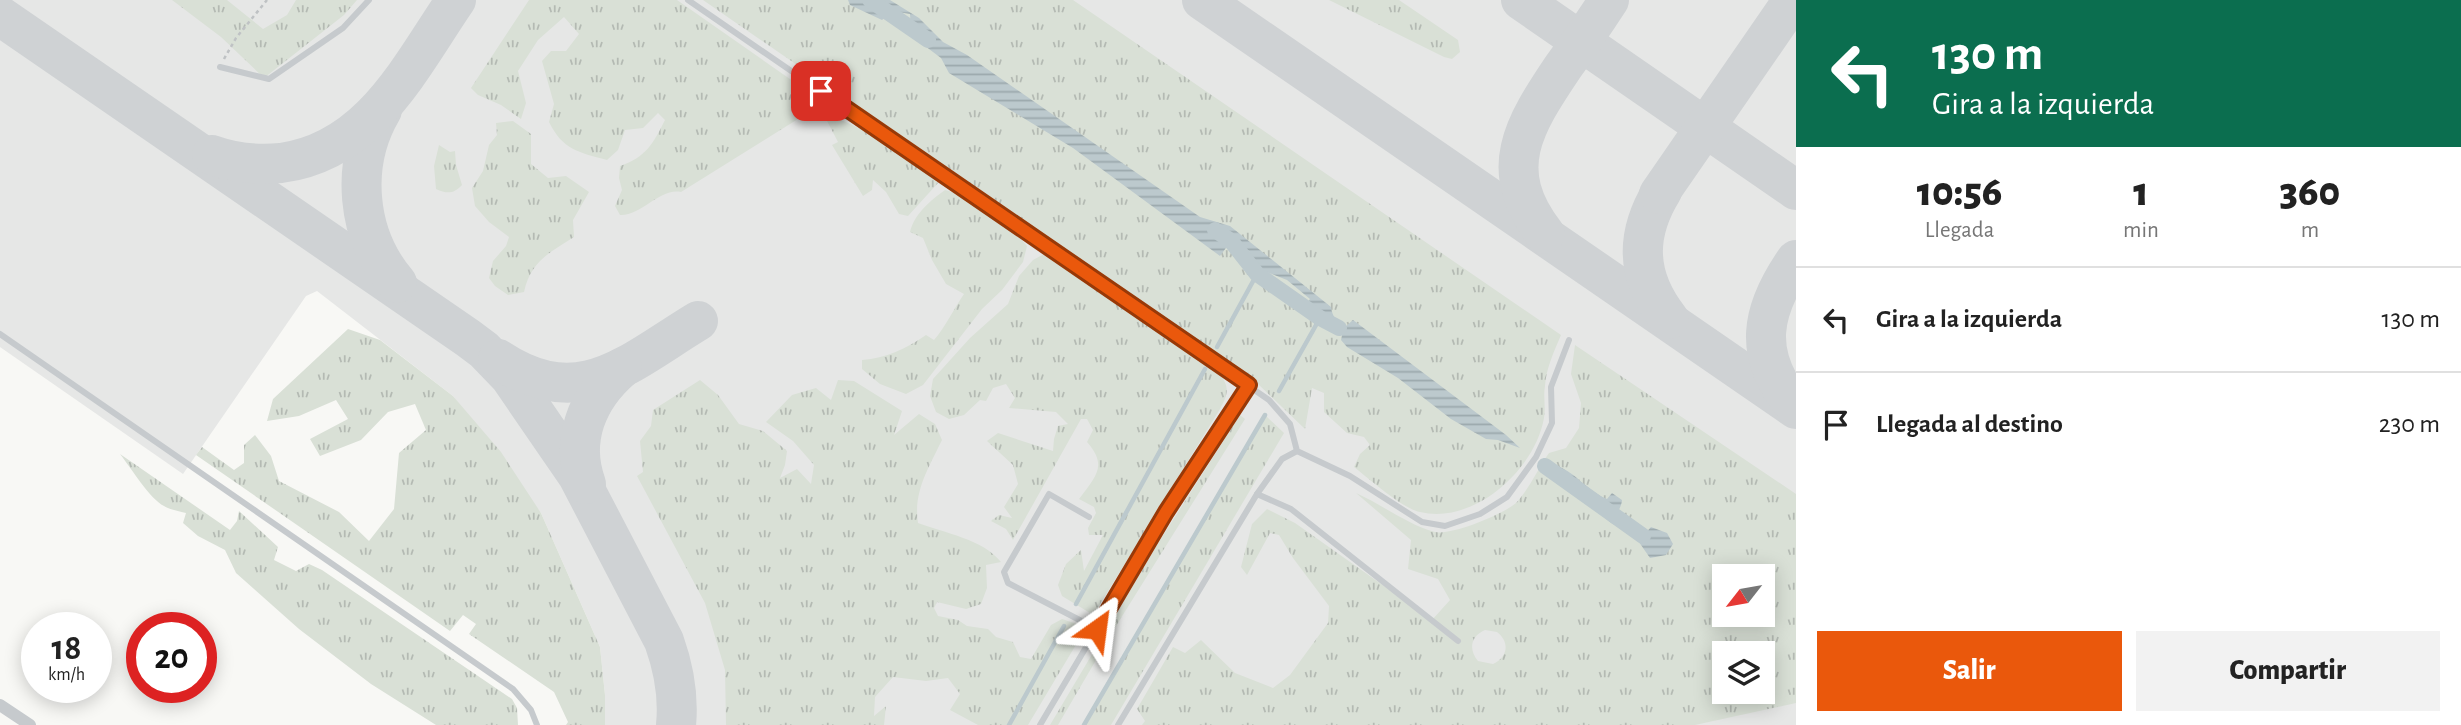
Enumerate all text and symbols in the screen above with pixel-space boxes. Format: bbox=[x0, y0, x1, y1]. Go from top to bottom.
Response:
icon: left bbox=[1817, 28, 1908, 119]
text: 130 m bbox=[1932, 30, 2043, 79]
pin bbox=[791, 61, 851, 121]
icon: arrive bbox=[802, 72, 840, 110]
text: Gira a la izquierda bbox=[1932, 88, 2154, 120]
text: 10:56 bbox=[1917, 171, 2002, 213]
text: 1 bbox=[2133, 171, 2149, 213]
text: 360 bbox=[2280, 171, 2340, 213]
text: Llegada bbox=[1925, 219, 1994, 242]
text: min bbox=[2123, 219, 2159, 242]
text: m bbox=[2301, 219, 2319, 242]
icon: left bbox=[1817, 301, 1855, 339]
text: Gira a la izquierda bbox=[1876, 306, 2062, 332]
text: 130 m bbox=[2382, 306, 2440, 332]
icon: arrive bbox=[1817, 406, 1855, 444]
text: Llegada al destino bbox=[1876, 411, 2063, 437]
text: 230 m bbox=[2379, 411, 2440, 437]
north arrow bbox=[1712, 564, 1774, 626]
map controls bbox=[1712, 564, 1775, 704]
position arrow bbox=[1060, 592, 1134, 666]
speed limit sign: 20 bbox=[126, 612, 217, 703]
text: 18 bbox=[52, 631, 81, 666]
button: Salir bbox=[1817, 631, 2122, 711]
button: Compartir bbox=[2136, 631, 2440, 711]
button: layers bbox=[1712, 641, 1775, 704]
text: km/h bbox=[48, 666, 85, 684]

